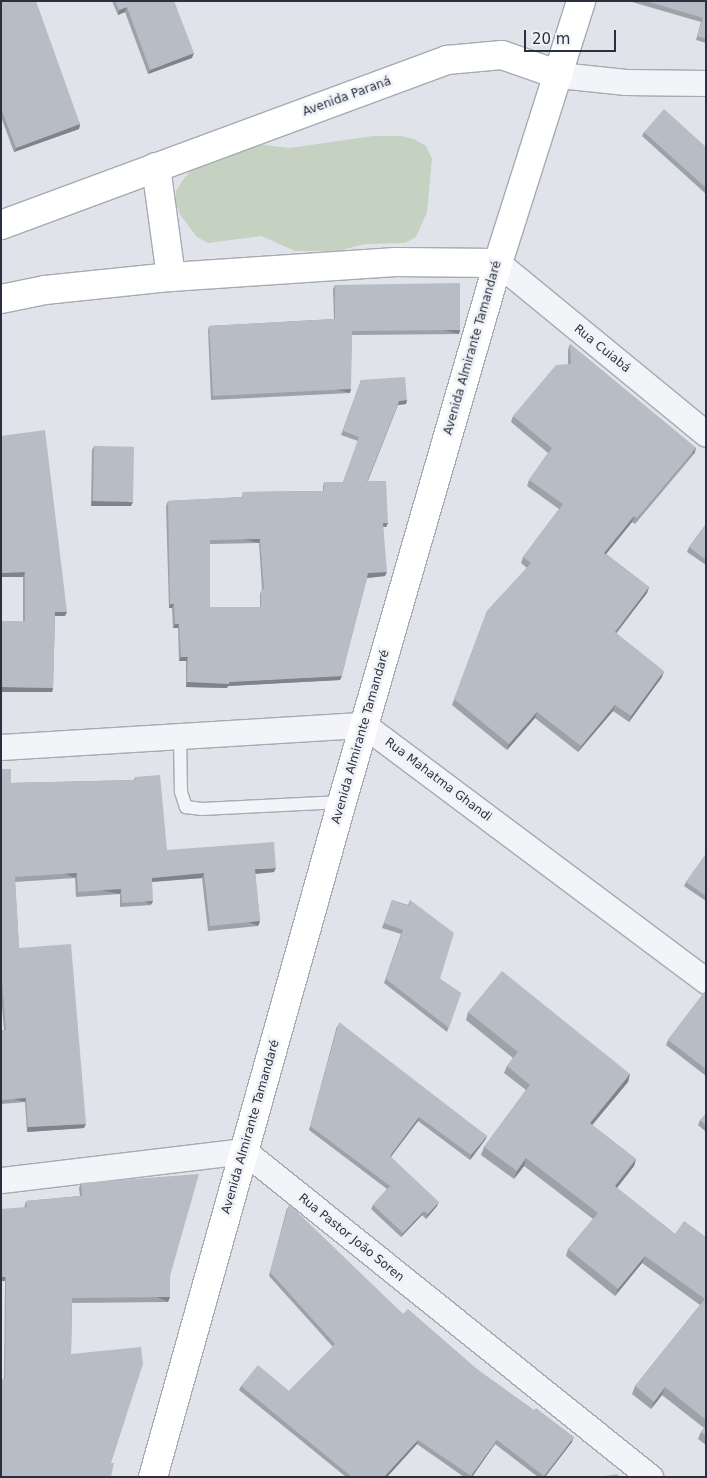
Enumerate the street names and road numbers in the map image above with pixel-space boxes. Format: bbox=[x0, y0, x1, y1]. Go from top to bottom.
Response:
street label: Avenida Paraná bbox=[301, 74, 393, 120]
street label: Avenida Almirante Tamandaré bbox=[441, 259, 505, 437]
street label: Rua Cuiabá bbox=[571, 322, 633, 376]
street label: Avenida Almirante Tamandaré bbox=[329, 648, 393, 826]
street label: Rua Mahatma Ghandi bbox=[382, 735, 494, 825]
street label: Avenida Almirante Tamandaré bbox=[219, 1038, 283, 1216]
street label: Rua Pastor João Soren bbox=[295, 1191, 407, 1285]

